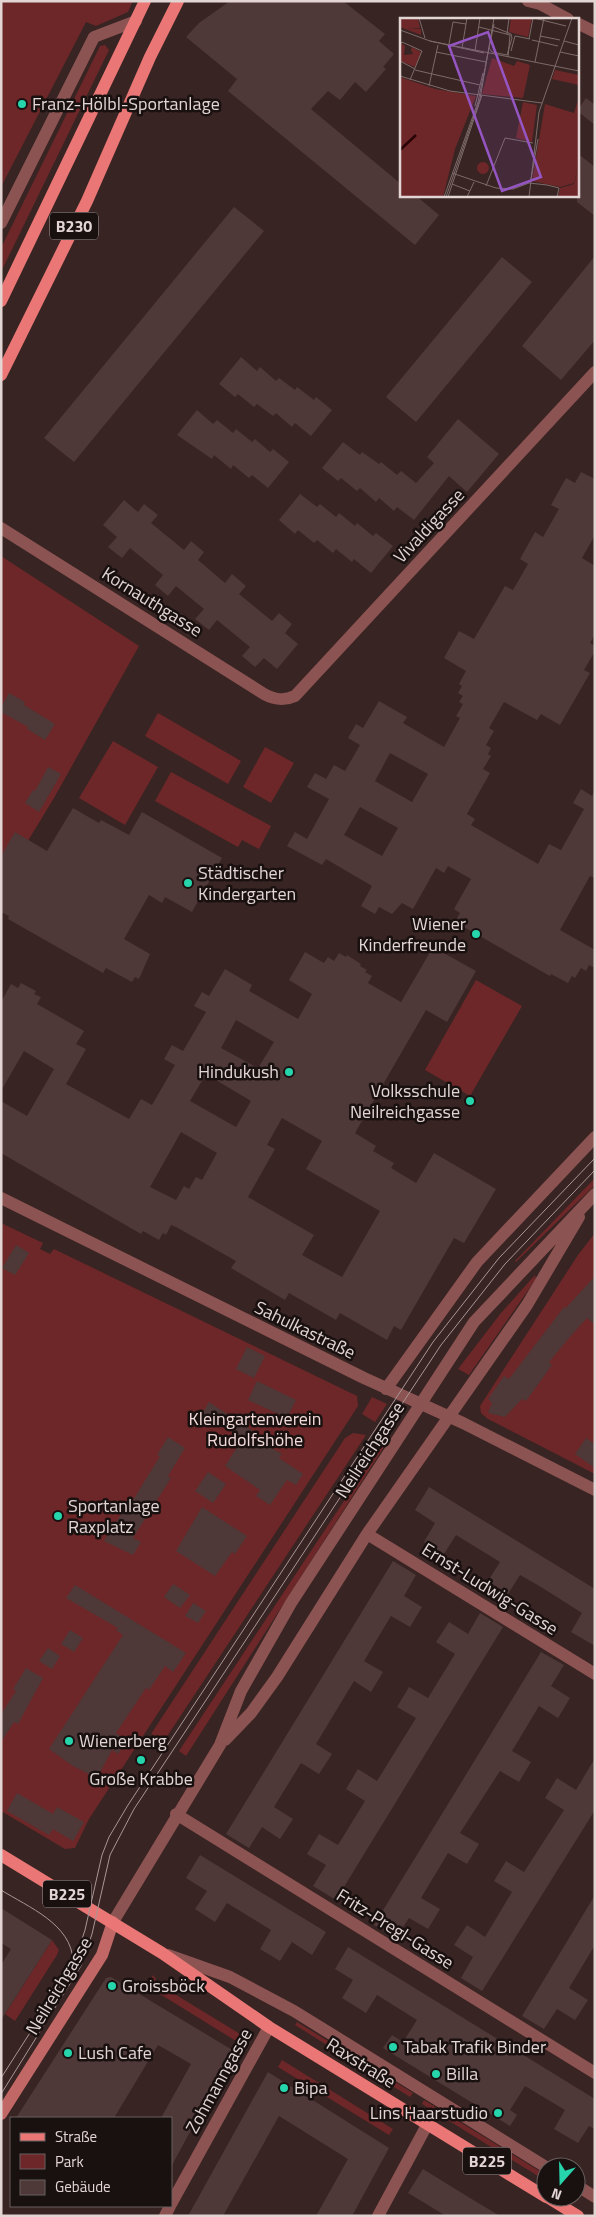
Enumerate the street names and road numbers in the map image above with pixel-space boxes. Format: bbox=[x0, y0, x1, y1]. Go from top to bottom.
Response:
road number: B230 bbox=[50, 212, 98, 240]
street label: Vivaldigasse bbox=[387, 482, 470, 569]
street label: Kornauthgasse bbox=[97, 560, 208, 643]
street label: Sahulkastraße bbox=[250, 1294, 360, 1366]
street label: Neilreichgasse bbox=[328, 1396, 411, 1503]
street label: Ernst-Ludwig-Gasse bbox=[417, 1536, 564, 1641]
road number: B225 bbox=[43, 1880, 91, 1908]
street label: Fritz-Pregl-Gasse bbox=[331, 1882, 459, 1976]
street label: Neilreichgasse bbox=[19, 1932, 98, 2040]
street label: Zohmanngasse bbox=[179, 2023, 259, 2138]
street label: Raxstraße bbox=[321, 2031, 401, 2095]
road number: B225 bbox=[463, 2148, 511, 2174]

